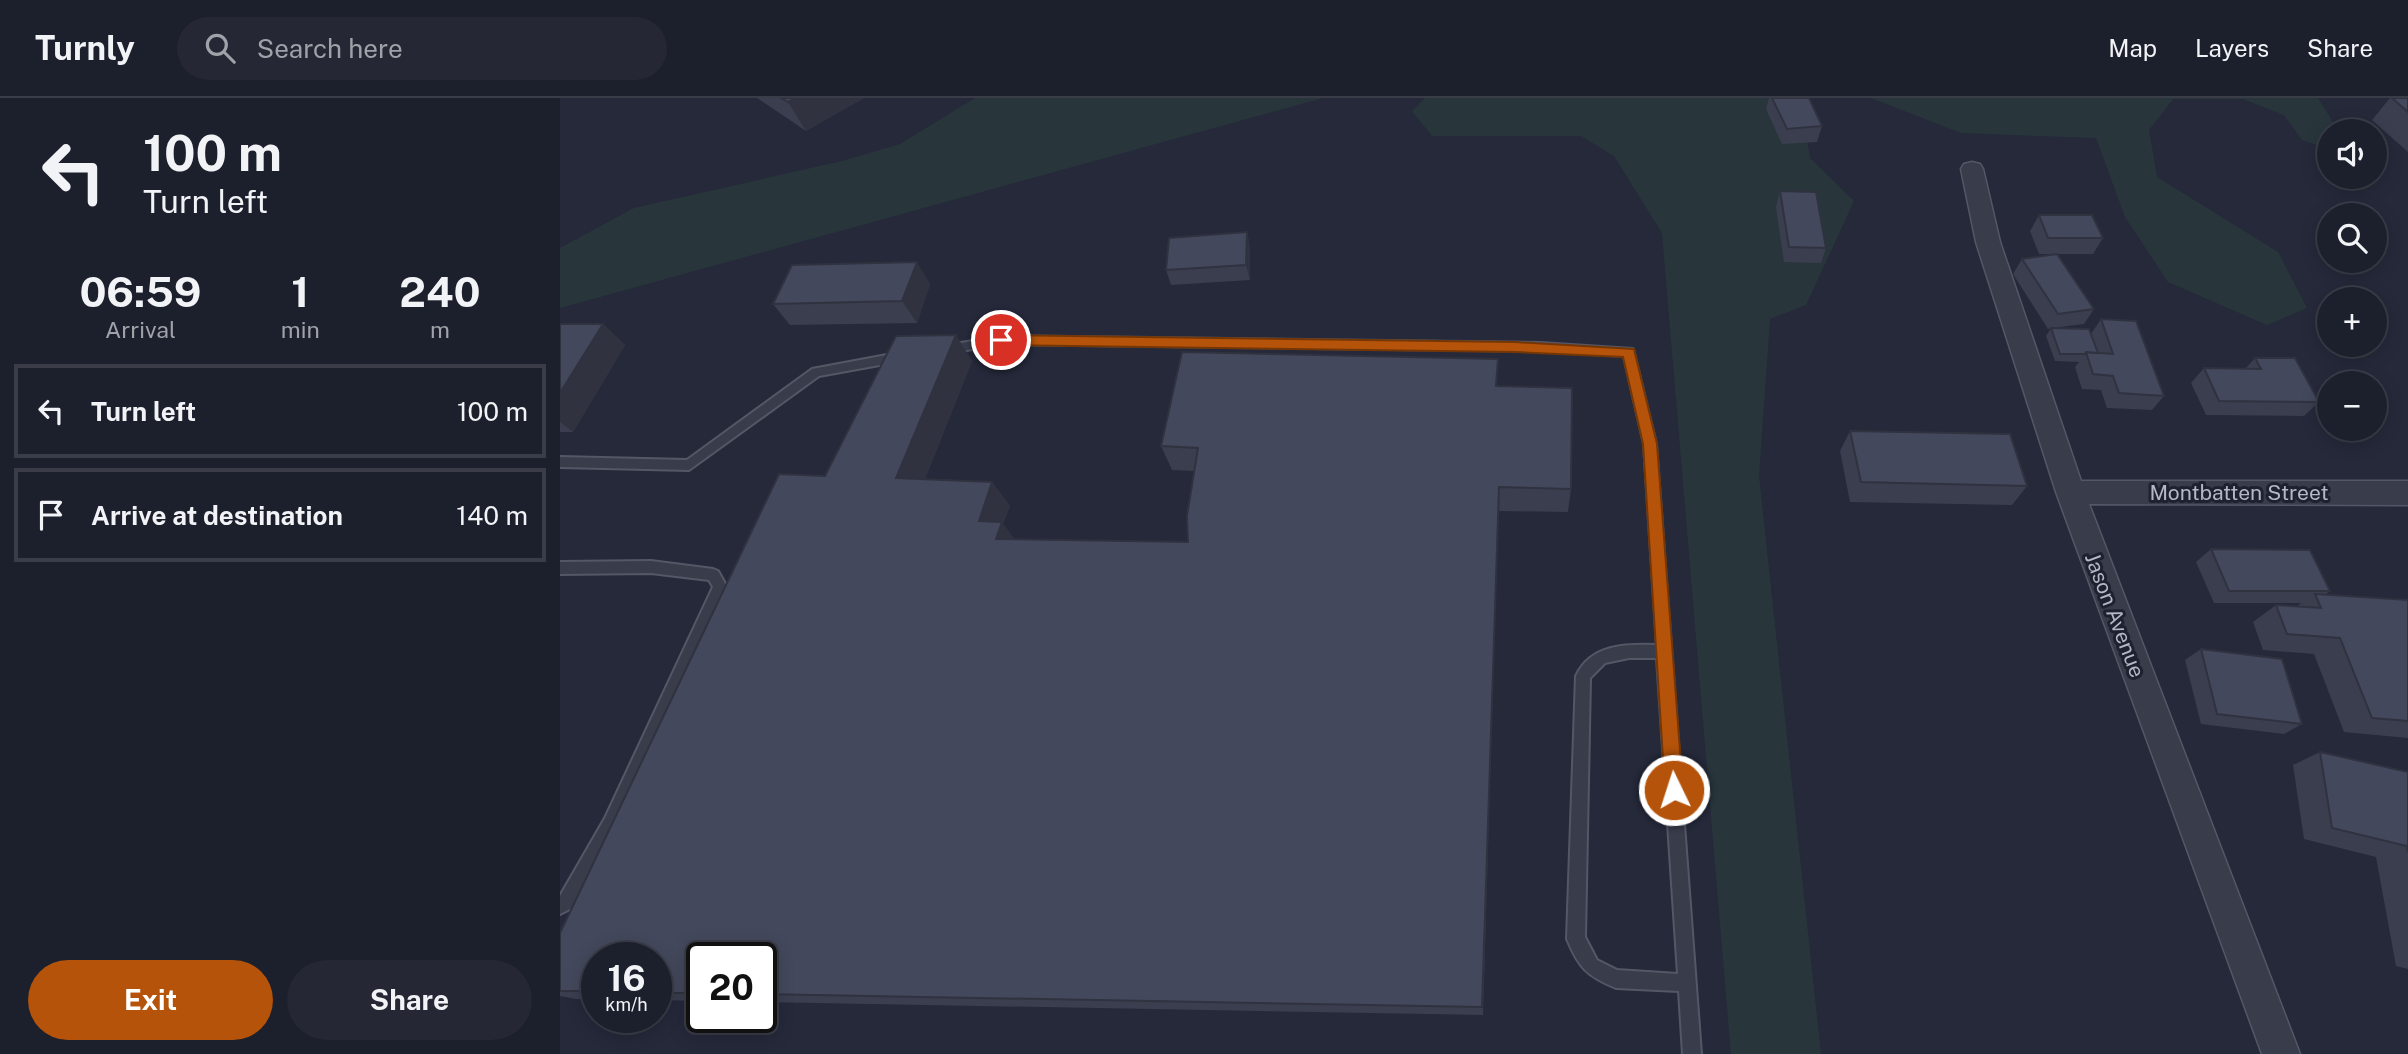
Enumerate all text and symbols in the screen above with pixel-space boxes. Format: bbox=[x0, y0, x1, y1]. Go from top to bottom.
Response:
search box bbox=[177, 17, 667, 80]
text: Turnly bbox=[35, 29, 135, 67]
icon: search bbox=[201, 29, 239, 67]
text: Search here bbox=[257, 33, 403, 64]
text: Map bbox=[2108, 34, 2157, 62]
text: Layers bbox=[2195, 34, 2269, 62]
text: Share bbox=[2307, 34, 2373, 62]
map controls bbox=[2317, 119, 2387, 441]
button: sound bbox=[2317, 119, 2387, 189]
text: 100 m bbox=[143, 124, 282, 182]
icon: left bbox=[28, 126, 119, 217]
text: Turn left bbox=[143, 183, 268, 220]
button: search bbox=[2317, 203, 2387, 273]
text: 06:59 bbox=[79, 267, 201, 316]
text: 1 bbox=[291, 267, 309, 316]
text: 240 bbox=[399, 267, 481, 316]
button: + bbox=[2317, 287, 2387, 357]
pin bbox=[971, 310, 1031, 370]
text: Arrival bbox=[105, 316, 176, 343]
text: min bbox=[281, 316, 320, 343]
text: m bbox=[430, 316, 450, 343]
icon: arrive bbox=[982, 321, 1020, 359]
button: − bbox=[2317, 371, 2387, 441]
icon: left bbox=[32, 392, 70, 430]
text: Turn left bbox=[91, 396, 196, 427]
text: 100 m bbox=[457, 396, 528, 427]
street label: Montbatten Street bbox=[2149, 480, 2329, 505]
icon: arrive bbox=[32, 496, 70, 534]
text: Arrive at destination bbox=[91, 500, 343, 531]
text: 140 m bbox=[456, 500, 528, 531]
street label: Jason Avenue bbox=[2080, 549, 2150, 681]
position arrow bbox=[1637, 753, 1711, 827]
speed limit sign: 20 bbox=[686, 942, 777, 1033]
text: 16 bbox=[607, 958, 646, 999]
button: Exit bbox=[28, 960, 273, 1040]
button: Share bbox=[287, 960, 532, 1040]
text: km/h bbox=[605, 994, 648, 1015]

